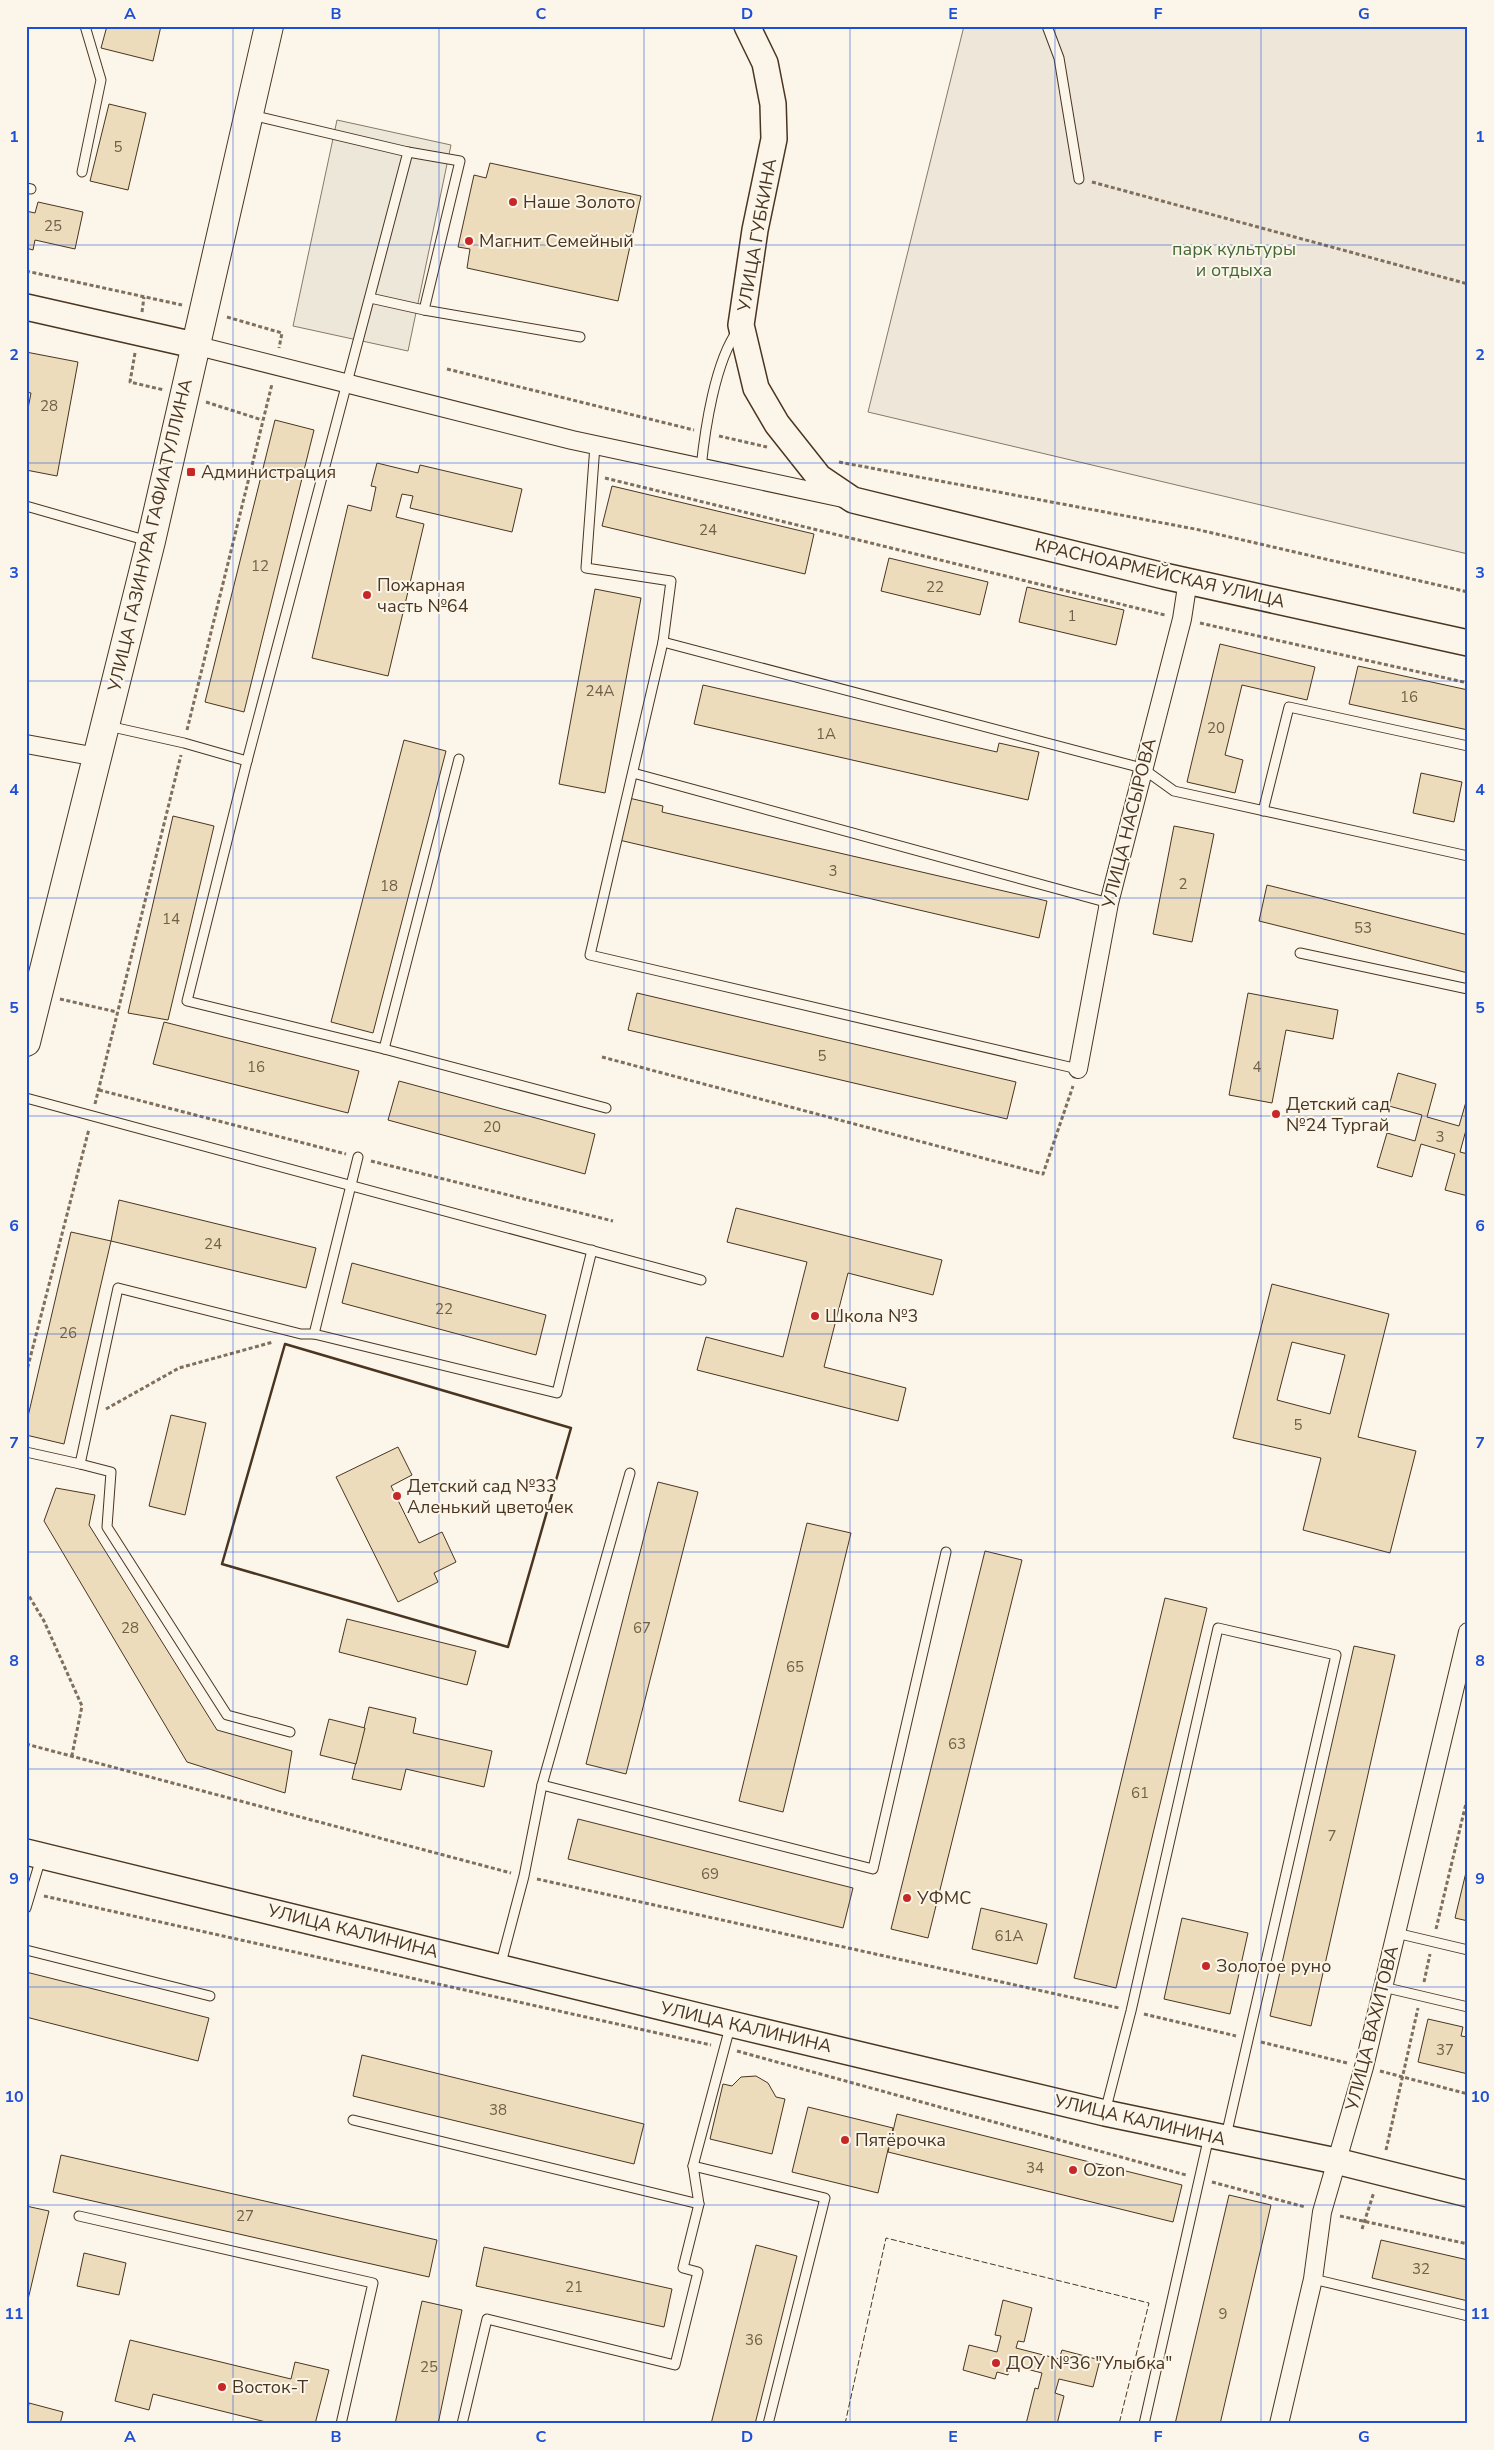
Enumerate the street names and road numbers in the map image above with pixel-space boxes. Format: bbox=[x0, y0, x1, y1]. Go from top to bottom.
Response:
street label: УЛИЦА ГУБКИНА bbox=[732, 157, 782, 314]
street label: УЛИЦА ГАЗИНУРА ГАФИАТУЛЛИНА bbox=[102, 376, 198, 695]
street label: КРАСНОАРМЕЙСКАЯ УЛИЦА bbox=[1033, 533, 1287, 613]
street label: УЛИЦА НАСЫРОВА bbox=[1096, 736, 1162, 911]
street label: УЛИЦА КАЛИНИНА bbox=[264, 1898, 441, 1964]
street label: УЛИЦА ВАХИТОВА bbox=[1340, 1943, 1404, 2114]
street label: УЛИЦА КАЛИНИНА bbox=[657, 1995, 834, 2058]
street label: УЛИЦА КАЛИНИНА bbox=[1051, 2088, 1228, 2151]

